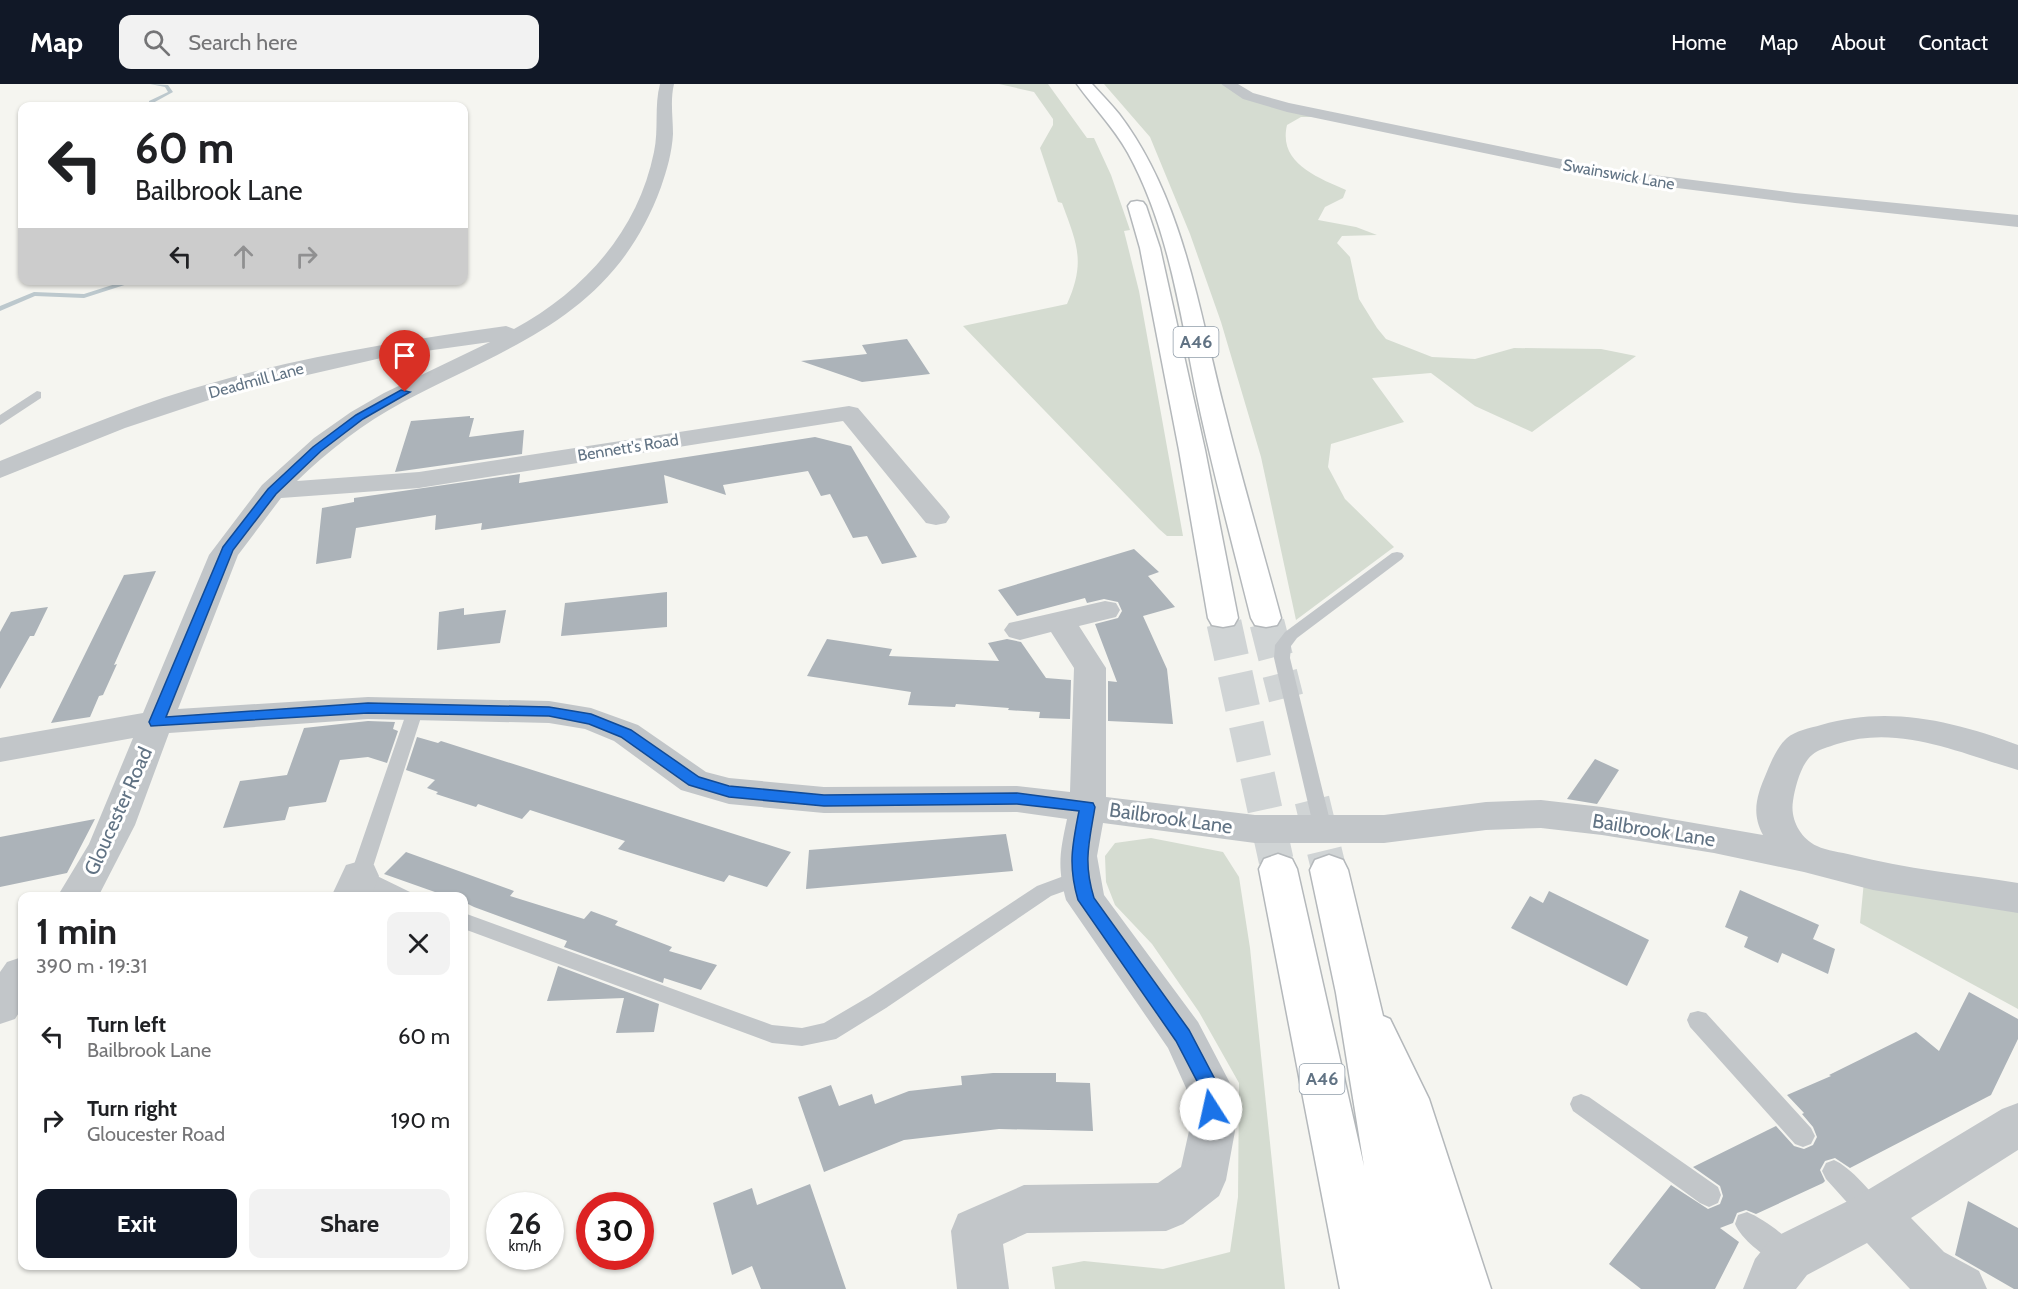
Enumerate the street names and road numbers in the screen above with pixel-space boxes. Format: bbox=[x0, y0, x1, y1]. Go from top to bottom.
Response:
street label: Swainswick Lane bbox=[1562, 155, 1676, 194]
road number: A46 bbox=[1174, 327, 1218, 357]
street label: Deadmill Lane bbox=[206, 359, 306, 402]
street label: Bennett's Road bbox=[576, 430, 680, 465]
street label: Gloucester Road bbox=[79, 743, 157, 879]
street label: Bailbrook Lane bbox=[1108, 797, 1234, 839]
street label: Bailbrook Lane bbox=[1591, 808, 1717, 852]
road number: A46 bbox=[1300, 1064, 1344, 1094]

